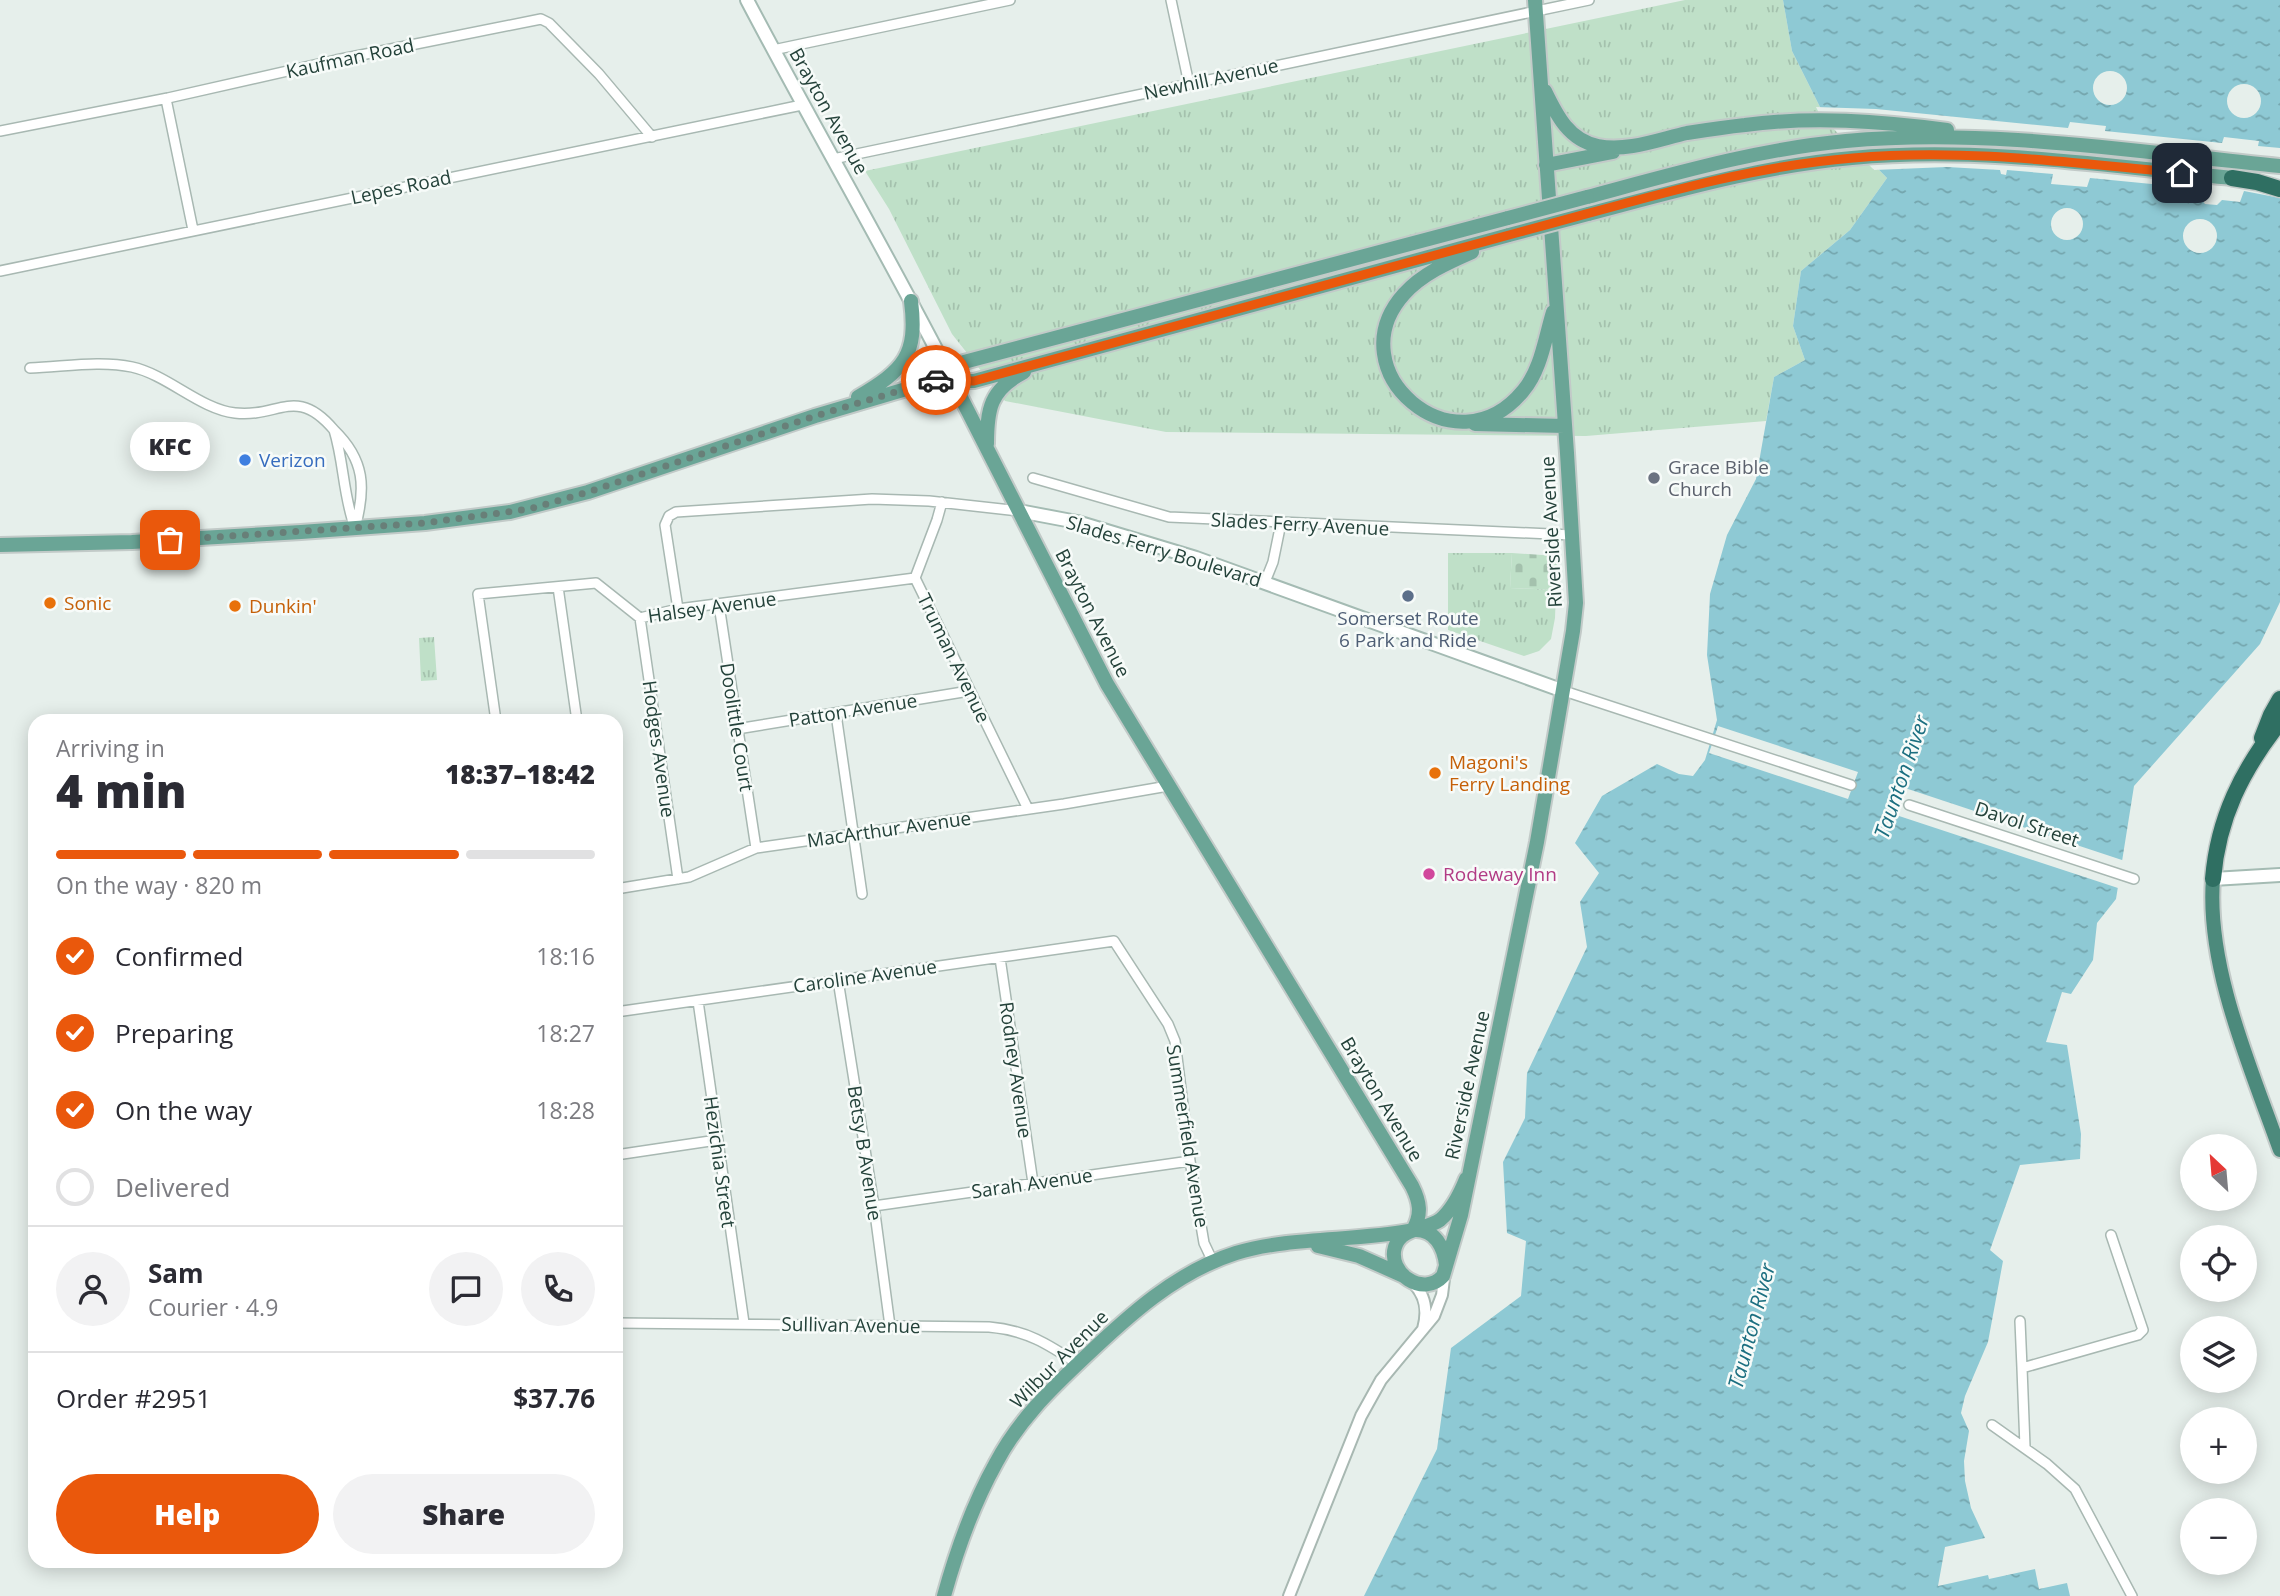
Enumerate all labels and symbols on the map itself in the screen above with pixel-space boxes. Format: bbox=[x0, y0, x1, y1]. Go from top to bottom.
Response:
street label: Kaufman Road bbox=[284, 32, 416, 84]
street label: Brayton Avenue bbox=[783, 43, 875, 179]
street label: Newhill Avenue bbox=[1141, 52, 1281, 106]
pin bbox=[2152, 143, 2212, 203]
street label: Lepes Road bbox=[348, 164, 454, 210]
courier bbox=[901, 345, 971, 415]
callout: KFC bbox=[130, 421, 210, 470]
place label: Verizon bbox=[259, 447, 326, 473]
marker: Verizon bbox=[237, 452, 253, 468]
place label: Grace Bible Church bbox=[1668, 454, 1769, 502]
street label: Riverside Avenue bbox=[1534, 456, 1568, 608]
marker: Grace Bible Church bbox=[1646, 470, 1662, 486]
street label: Slades Ferry Avenue bbox=[1210, 506, 1390, 542]
street label: Slades Ferry Boulevard bbox=[1063, 509, 1265, 593]
pin bbox=[140, 510, 200, 570]
street label: Brayton Avenue bbox=[1049, 544, 1137, 682]
street label: Halsey Avenue bbox=[646, 585, 778, 629]
marker: Somerset Route 6 Park and Ride bbox=[1400, 588, 1416, 604]
street label: Truman Avenue bbox=[911, 589, 997, 727]
place label: Sonic bbox=[64, 590, 111, 616]
place label: Dunkin' bbox=[249, 593, 317, 619]
marker: Sonic bbox=[42, 595, 58, 611]
marker: Dunkin' bbox=[227, 598, 243, 614]
place label: Somerset Route 6 Park and Ride bbox=[1337, 605, 1479, 653]
street label: Doolittle Court bbox=[714, 661, 760, 793]
street label: Hodges Avenue bbox=[637, 679, 681, 819]
street label: Patton Avenue bbox=[787, 687, 919, 733]
water label: Taunton River bbox=[1867, 711, 1935, 842]
place label: Magoni's Ferry Landing bbox=[1449, 749, 1570, 797]
marker: Magoni's Ferry Landing bbox=[1427, 765, 1443, 781]
street label: Davol Street bbox=[1972, 795, 2083, 853]
street label: MacArthur Avenue bbox=[805, 805, 973, 853]
place label: Rodeway Inn bbox=[1443, 861, 1557, 887]
marker: Rodeway Inn bbox=[1421, 866, 1437, 882]
street label: Caroline Avenue bbox=[792, 953, 938, 999]
street label: Rodney Avenue bbox=[994, 1000, 1038, 1140]
street label: Riverside Avenue bbox=[1439, 1008, 1495, 1162]
street label: Brayton Avenue bbox=[1335, 1032, 1429, 1166]
street label: Summerfield Avenue bbox=[1161, 1043, 1215, 1229]
street label: Betsy B Avenue bbox=[841, 1084, 889, 1222]
street label: Hezichia Street bbox=[698, 1095, 742, 1230]
north arrow bbox=[2180, 1134, 2258, 1211]
street label: Sarah Avenue bbox=[970, 1162, 1094, 1204]
water label: Taunton River bbox=[1721, 1259, 1781, 1391]
street label: Wilbur Avenue bbox=[1004, 1304, 1114, 1414]
street label: Sullivan Avenue bbox=[781, 1311, 921, 1339]

